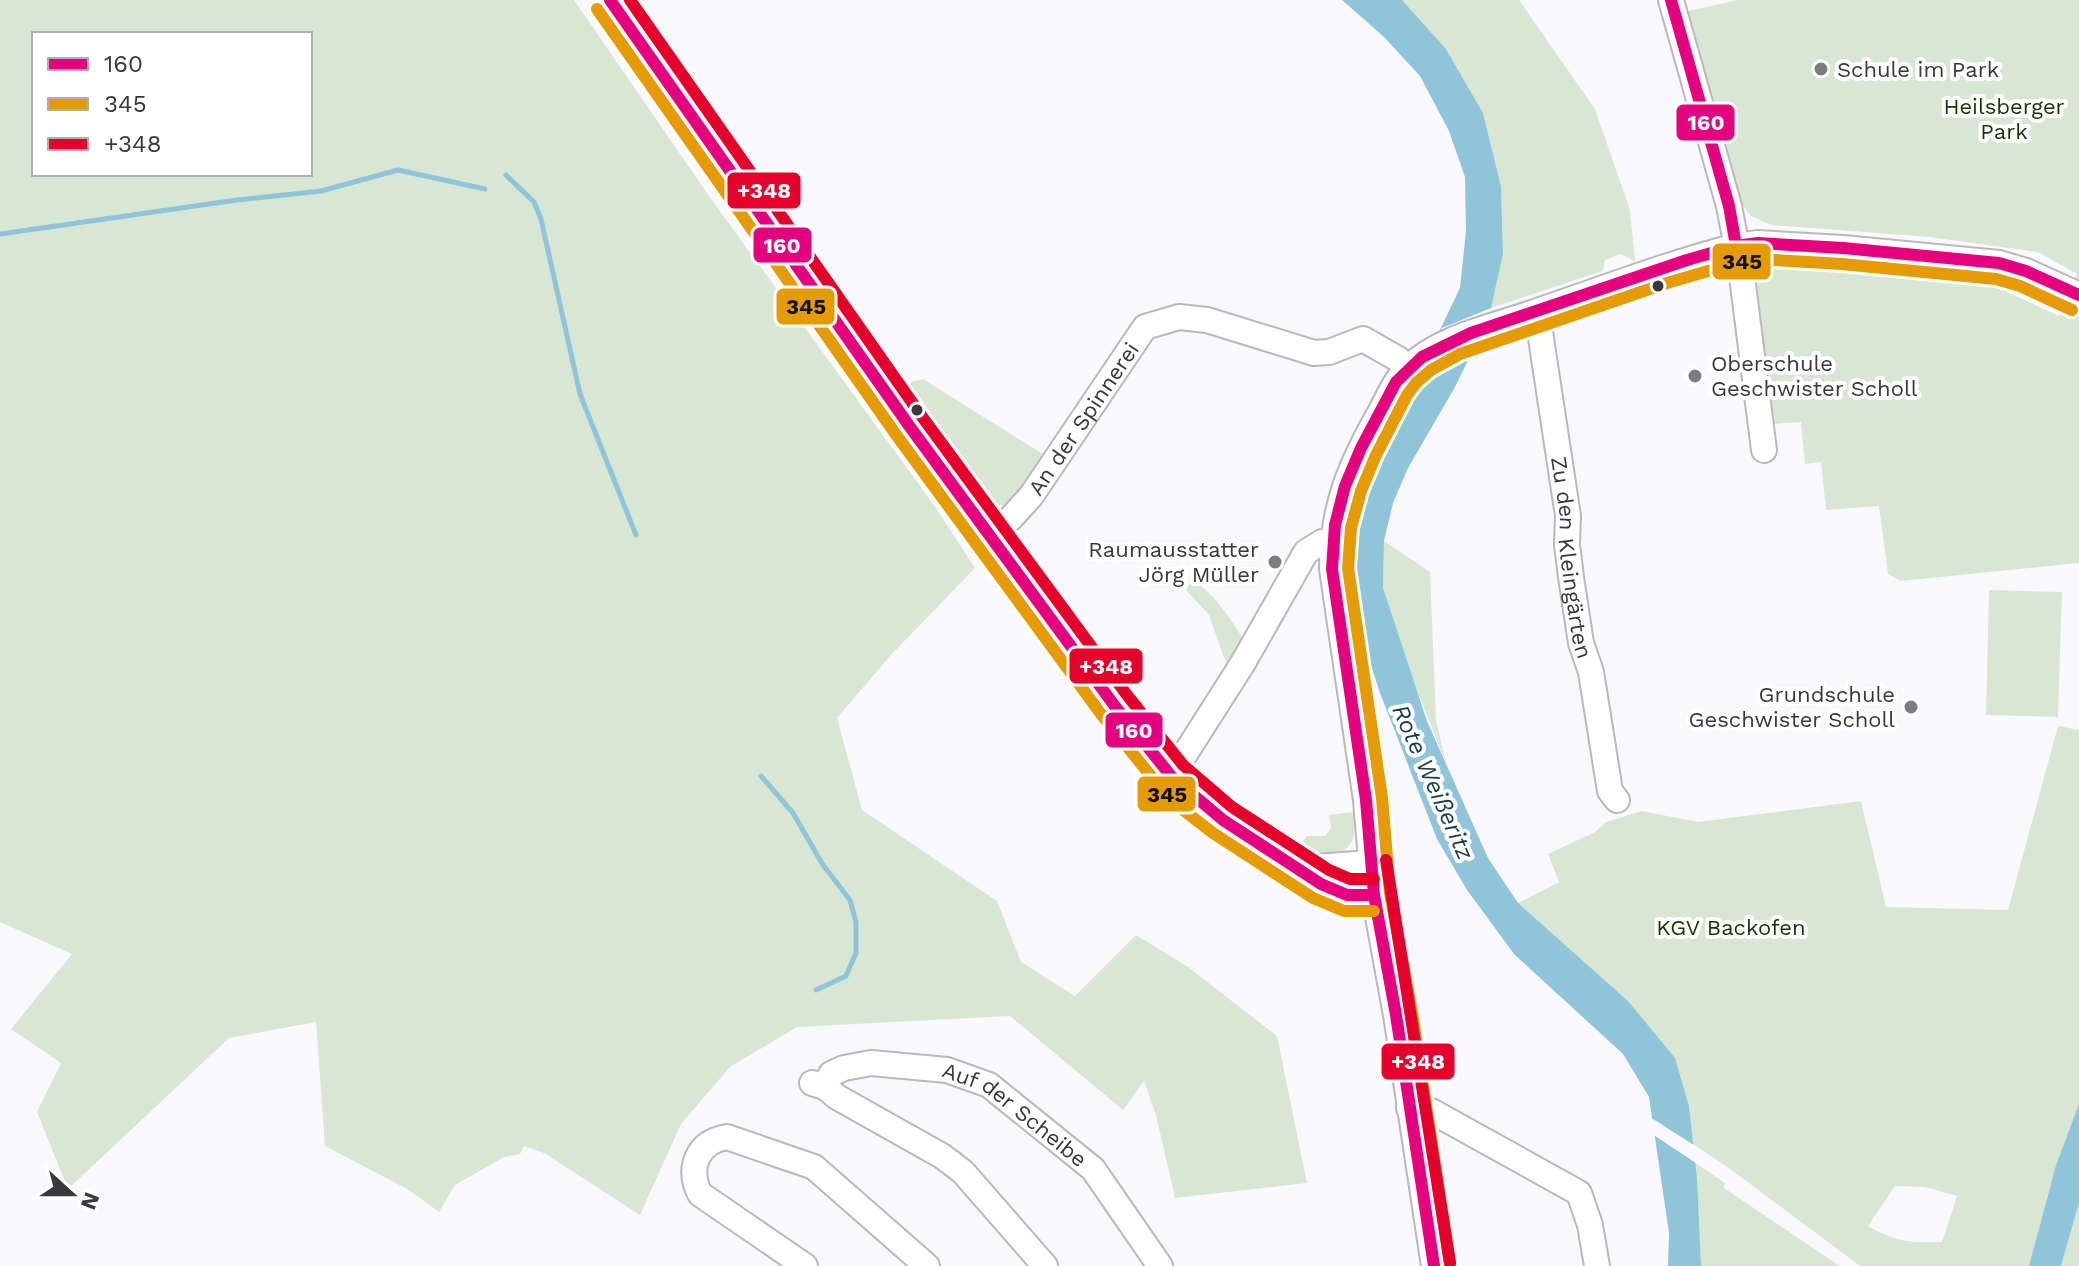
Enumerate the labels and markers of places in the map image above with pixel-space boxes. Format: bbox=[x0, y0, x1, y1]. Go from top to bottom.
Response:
place label: Schule im Park bbox=[1837, 57, 1999, 82]
marker: Schule im Park bbox=[1812, 60, 1830, 78]
unlabelled marker bbox=[1650, 278, 1666, 294]
place label: Oberschule Geschwister Scholl bbox=[1711, 351, 1918, 401]
marker: Oberschule Geschwister Scholl bbox=[1686, 367, 1704, 385]
unlabelled marker bbox=[909, 402, 925, 418]
place label: Raumausstatter Jörg Müller bbox=[1088, 537, 1259, 587]
marker: Raumausstatter Jörg Müller bbox=[1266, 553, 1284, 571]
place label: Grundschule Geschwister Scholl bbox=[1689, 682, 1895, 732]
marker: Grundschule Geschwister Scholl bbox=[1902, 698, 1920, 716]

